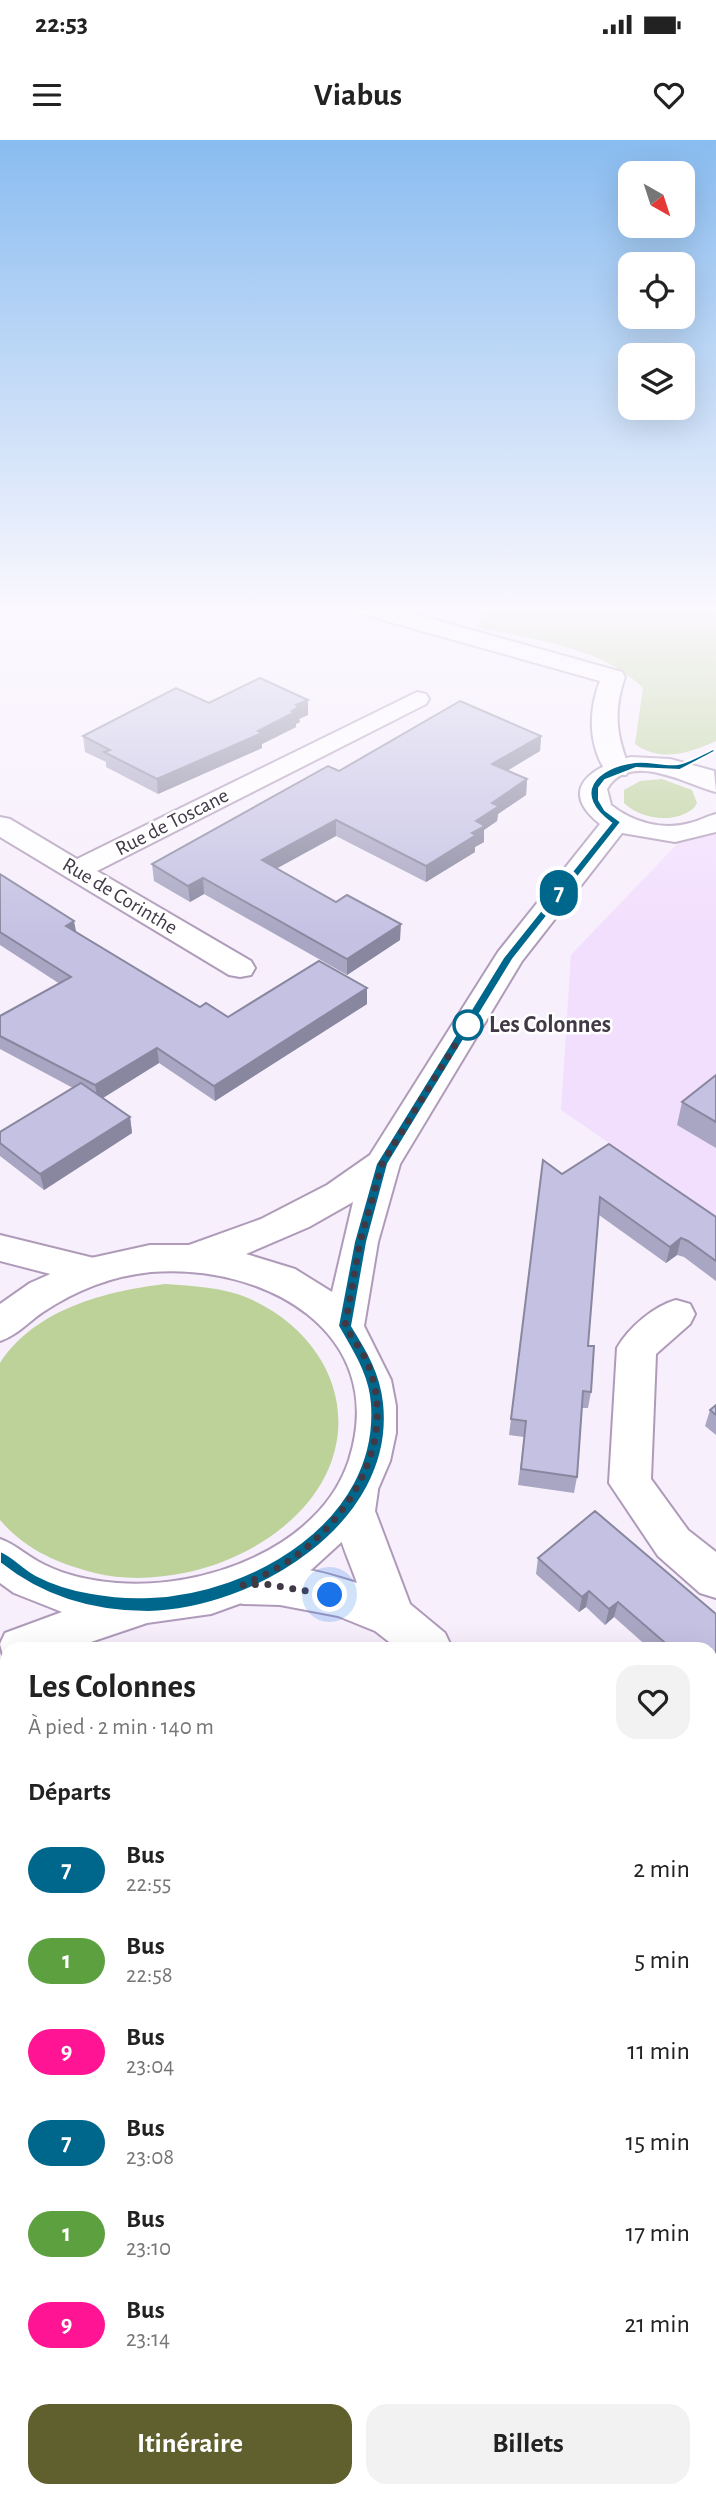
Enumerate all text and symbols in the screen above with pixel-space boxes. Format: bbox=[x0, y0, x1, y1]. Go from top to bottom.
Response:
text: 22:53 bbox=[35, 11, 88, 37]
icon: menu bbox=[28, 76, 66, 114]
icon: heart bbox=[650, 76, 688, 114]
text: Viabus bbox=[314, 79, 402, 111]
north arrow bbox=[618, 161, 695, 238]
map controls bbox=[618, 161, 695, 420]
button: locate bbox=[618, 252, 695, 329]
button: layers bbox=[618, 343, 695, 420]
street label: Rue de Toscane bbox=[112, 785, 232, 859]
street label: Rue de Corinthe bbox=[59, 854, 181, 938]
line badge: 7 bbox=[536, 870, 582, 916]
text: 7 bbox=[554, 881, 564, 905]
marker: Les Colonnes bbox=[453, 1010, 483, 1040]
place label: Les Colonnes bbox=[489, 1013, 611, 1037]
your location bbox=[312, 1577, 347, 1612]
button: heart bbox=[616, 1665, 690, 1739]
text: Les Colonnes bbox=[28, 1671, 196, 1704]
text: À pied · 2 min · 140 m bbox=[28, 1716, 214, 1739]
text: Départs bbox=[28, 1779, 111, 1805]
text: Bus bbox=[126, 1842, 165, 1868]
text: 2 min bbox=[633, 1856, 690, 1882]
text: 7 bbox=[61, 1858, 72, 1882]
text: 22:55 bbox=[126, 1873, 171, 1896]
text: Bus bbox=[126, 1933, 165, 1959]
text: 5 min bbox=[634, 1947, 690, 1973]
text: 1 bbox=[62, 1949, 71, 1973]
text: 22:58 bbox=[126, 1964, 173, 1987]
text: Bus bbox=[126, 2024, 165, 2050]
text: 11 min bbox=[627, 2038, 690, 2064]
text: 9 bbox=[61, 2040, 72, 2064]
text: 23:04 bbox=[126, 2055, 174, 2078]
text: Bus bbox=[126, 2115, 165, 2141]
text: 15 min bbox=[625, 2129, 690, 2155]
text: 7 bbox=[61, 2131, 72, 2155]
text: 23:08 bbox=[126, 2146, 174, 2169]
text: Bus bbox=[126, 2206, 165, 2232]
text: 17 min bbox=[625, 2220, 690, 2246]
text: 1 bbox=[62, 2222, 71, 2246]
text: 23:10 bbox=[126, 2237, 171, 2260]
text: Bus bbox=[126, 2297, 165, 2323]
text: 21 min bbox=[624, 2311, 690, 2337]
text: 9 bbox=[61, 2313, 72, 2337]
text: 23:14 bbox=[126, 2328, 170, 2351]
button: Itinéraire bbox=[28, 2404, 352, 2484]
button: Billets bbox=[366, 2404, 690, 2484]

